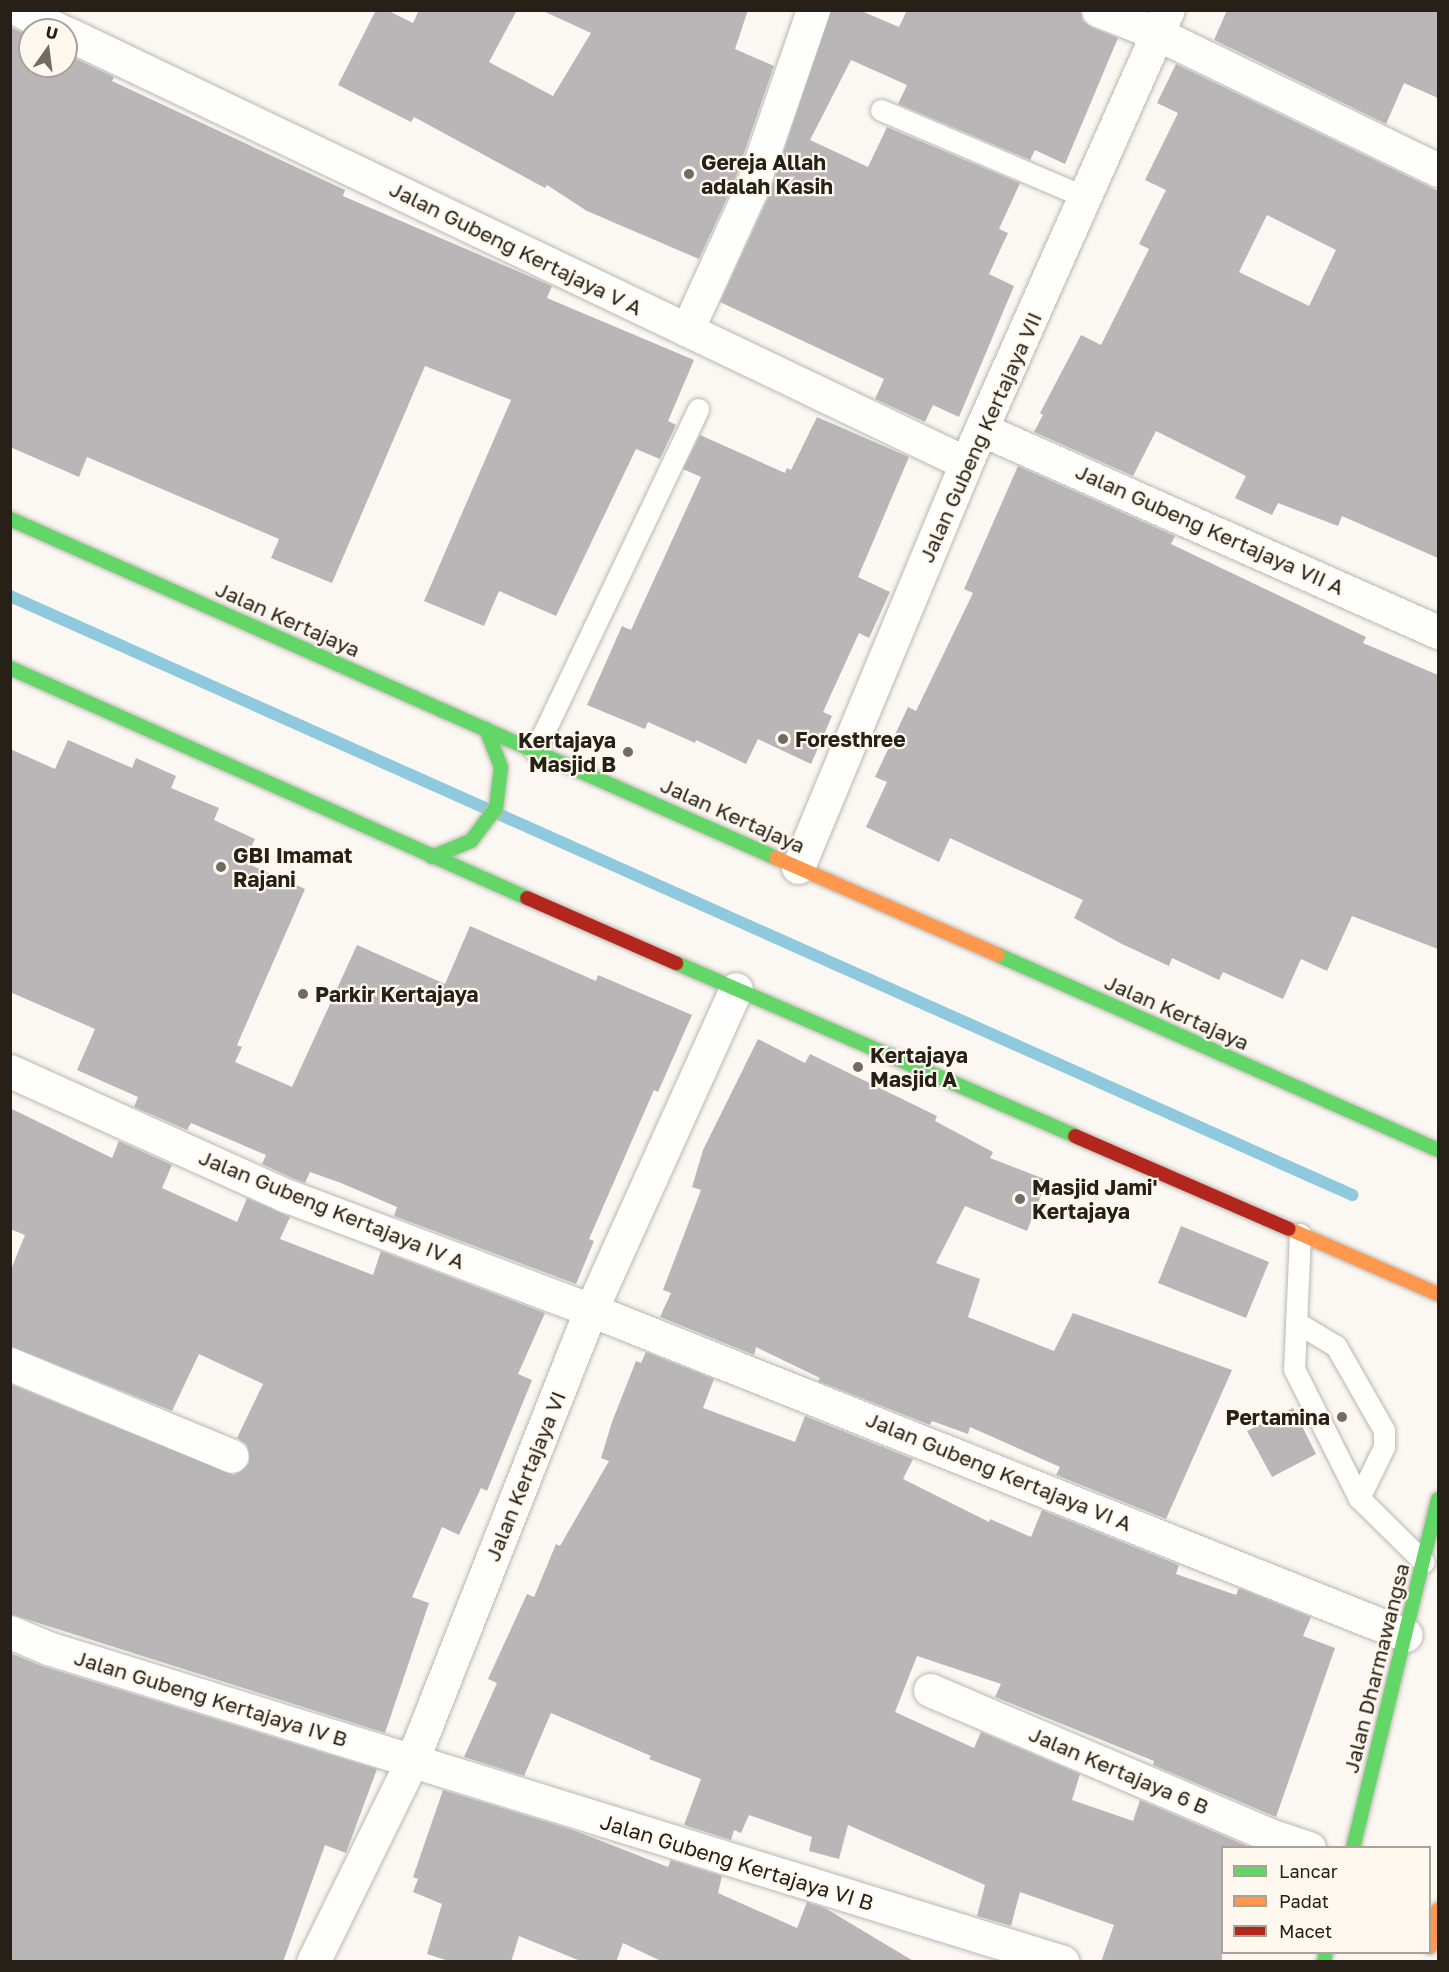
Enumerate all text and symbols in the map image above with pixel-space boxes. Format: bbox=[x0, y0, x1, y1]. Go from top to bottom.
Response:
north arrow bbox=[18, 18, 78, 78]
text: U bbox=[44, 21, 60, 44]
place label: Gereja Allah adalah Kasih bbox=[701, 149, 833, 199]
marker: Gereja Allah adalah Kasih bbox=[682, 167, 696, 181]
street label: Jalan Gubeng Kertajaya V A bbox=[386, 176, 646, 320]
street label: Jalan Gubeng Kertajaya VII bbox=[913, 308, 1047, 566]
street label: Jalan Gubeng Kertajaya VII A bbox=[1072, 458, 1348, 600]
street label: Jalan Kertajaya bbox=[212, 576, 364, 662]
place label: Foresthree bbox=[795, 726, 906, 752]
place label: Kertajaya Masjid B bbox=[518, 727, 616, 777]
marker: Foresthree bbox=[776, 732, 790, 746]
marker: Kertajaya Masjid B bbox=[621, 745, 635, 759]
street label: Jalan Kertajaya bbox=[657, 772, 809, 858]
place label: GBI Imamat Rajani bbox=[233, 842, 352, 892]
marker: GBI Imamat Rajani bbox=[214, 860, 228, 874]
street label: Jalan Kertajaya bbox=[1101, 969, 1253, 1055]
place label: Parkir Kertajaya bbox=[315, 981, 479, 1007]
marker: Parkir Kertajaya bbox=[296, 987, 310, 1001]
place label: Kertajaya Masjid A bbox=[870, 1042, 968, 1092]
marker: Kertajaya Masjid A bbox=[851, 1060, 865, 1074]
street label: Jalan Gubeng Kertajaya IV A bbox=[195, 1144, 469, 1274]
place label: Masjid Jami' Kertajaya bbox=[1032, 1174, 1158, 1224]
marker: Masjid Jami' Kertajaya bbox=[1013, 1192, 1027, 1206]
street label: Jalan Kertajaya VI bbox=[479, 1387, 571, 1565]
place label: Pertamina bbox=[1226, 1404, 1330, 1430]
street label: Jalan Gubeng Kertajaya VI A bbox=[862, 1406, 1136, 1536]
marker: Pertamina bbox=[1335, 1410, 1349, 1424]
street label: Jalan Dharmawangsa bbox=[1338, 1560, 1414, 1776]
street label: Jalan Gubeng Kertajaya IV B bbox=[71, 1644, 351, 1752]
street label: Jalan Kertajaya 6 B bbox=[1025, 1721, 1213, 1819]
street label: Jalan Gubeng Kertajaya VI B bbox=[597, 1808, 877, 1916]
legend bbox=[1221, 1846, 1431, 1954]
text: Lancar bbox=[1279, 1860, 1338, 1882]
text: Padat bbox=[1279, 1890, 1329, 1912]
text: Macet bbox=[1279, 1920, 1332, 1942]

